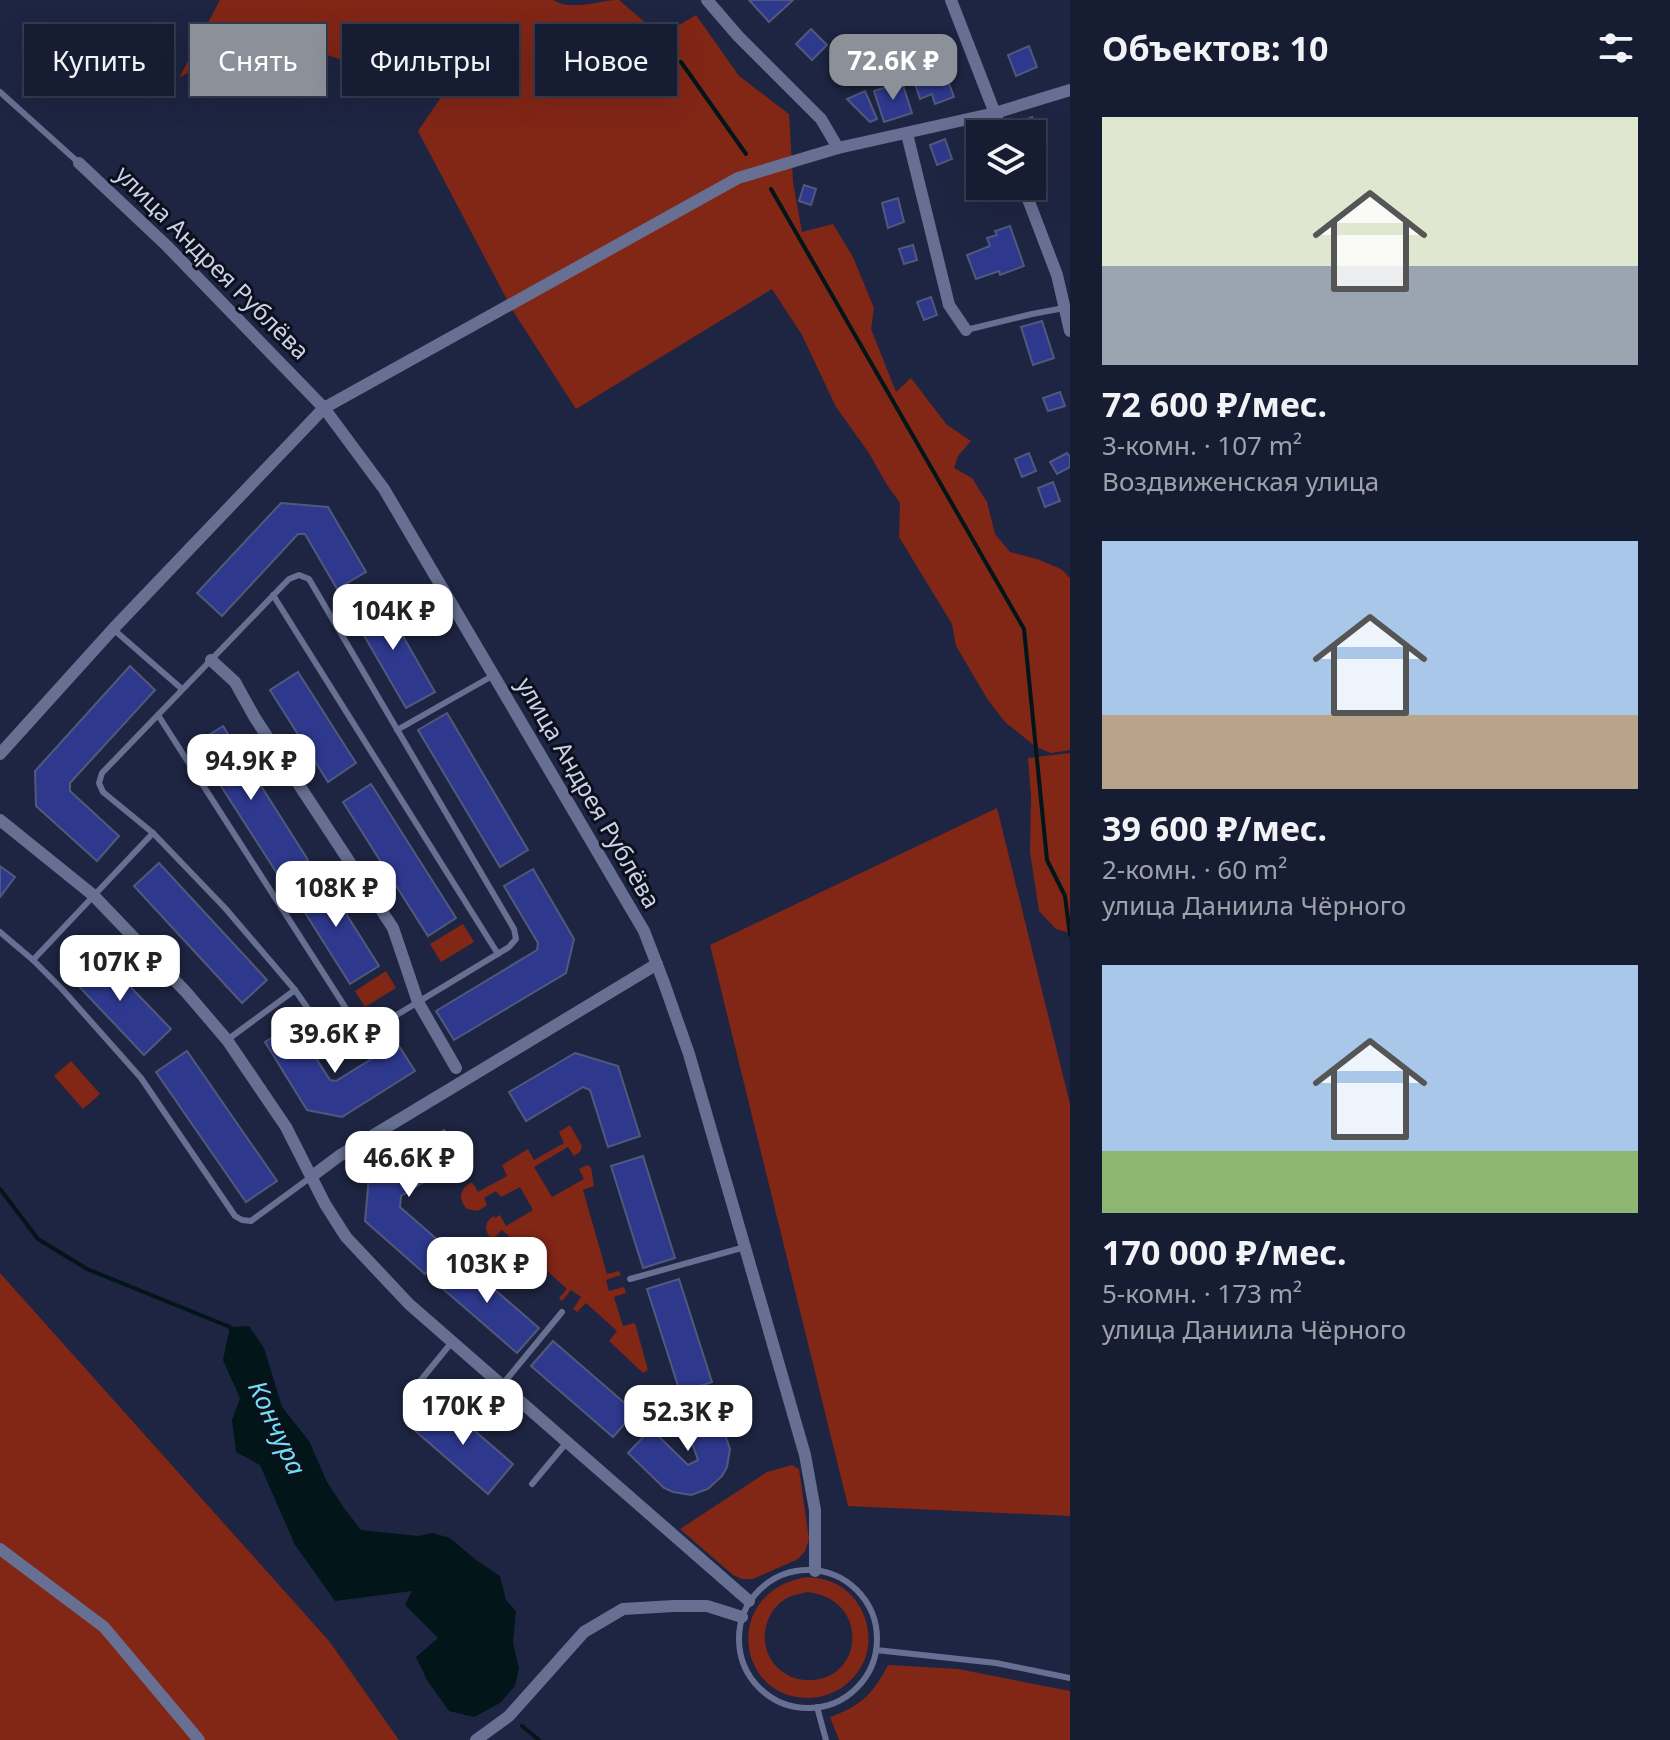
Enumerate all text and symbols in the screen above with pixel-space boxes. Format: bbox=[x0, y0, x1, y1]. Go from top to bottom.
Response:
chip: Купить bbox=[24, 24, 174, 96]
chip: Снять bbox=[190, 24, 326, 96]
chip: Фильтры bbox=[342, 24, 519, 96]
chip: Новое bbox=[535, 24, 677, 96]
text: Объектов: 10 bbox=[1102, 25, 1328, 71]
icon: filters bbox=[1594, 26, 1638, 70]
pin: 72.6K ₽ bbox=[819, 34, 967, 102]
text: 72.6K ₽ bbox=[847, 42, 939, 78]
map controls bbox=[966, 120, 1046, 200]
button: layers bbox=[966, 120, 1046, 200]
street label: улица Андрея Рублёва bbox=[109, 158, 317, 366]
icon: home bbox=[1298, 169, 1442, 313]
text: 72 600 ₽/мес. bbox=[1102, 381, 1327, 427]
text: 3-комн. · 107 m² bbox=[1102, 427, 1302, 463]
text: Воздвиженская улица bbox=[1102, 463, 1379, 499]
pin: 104K ₽ bbox=[328, 584, 458, 652]
text: 104K ₽ bbox=[351, 592, 435, 628]
icon: home bbox=[1298, 593, 1442, 737]
street label: улица Андрея Рублёва bbox=[510, 671, 669, 914]
pin: 94.9K ₽ bbox=[177, 734, 325, 802]
text: 94.9K ₽ bbox=[205, 742, 297, 778]
text: 39 600 ₽/мес. bbox=[1102, 805, 1327, 851]
text: 2-комн. · 60 m² bbox=[1102, 851, 1287, 887]
pin: 108K ₽ bbox=[271, 861, 401, 929]
text: 108K ₽ bbox=[294, 869, 378, 905]
text: улица Даниила Чёрного bbox=[1102, 887, 1406, 923]
pin: 107K ₽ bbox=[55, 935, 185, 1003]
text: 107K ₽ bbox=[78, 943, 162, 979]
pin: 39.6K ₽ bbox=[261, 1007, 409, 1075]
text: 39.6K ₽ bbox=[289, 1015, 381, 1051]
icon: home bbox=[1298, 1017, 1442, 1161]
pin: 46.6K ₽ bbox=[335, 1131, 483, 1199]
text: 46.6K ₽ bbox=[363, 1139, 455, 1175]
text: 170 000 ₽/мес. bbox=[1102, 1229, 1347, 1275]
pin: 103K ₽ bbox=[422, 1237, 552, 1305]
text: 103K ₽ bbox=[445, 1245, 529, 1281]
text: 5-комн. · 173 m² bbox=[1102, 1275, 1302, 1311]
text: улица Даниила Чёрного bbox=[1102, 1311, 1406, 1347]
water label: Кончура bbox=[240, 1374, 316, 1481]
pin: 170K ₽ bbox=[398, 1379, 528, 1447]
pin: 52.3K ₽ bbox=[614, 1385, 762, 1453]
text: 170K ₽ bbox=[421, 1387, 505, 1423]
text: 52.3K ₽ bbox=[642, 1393, 734, 1429]

